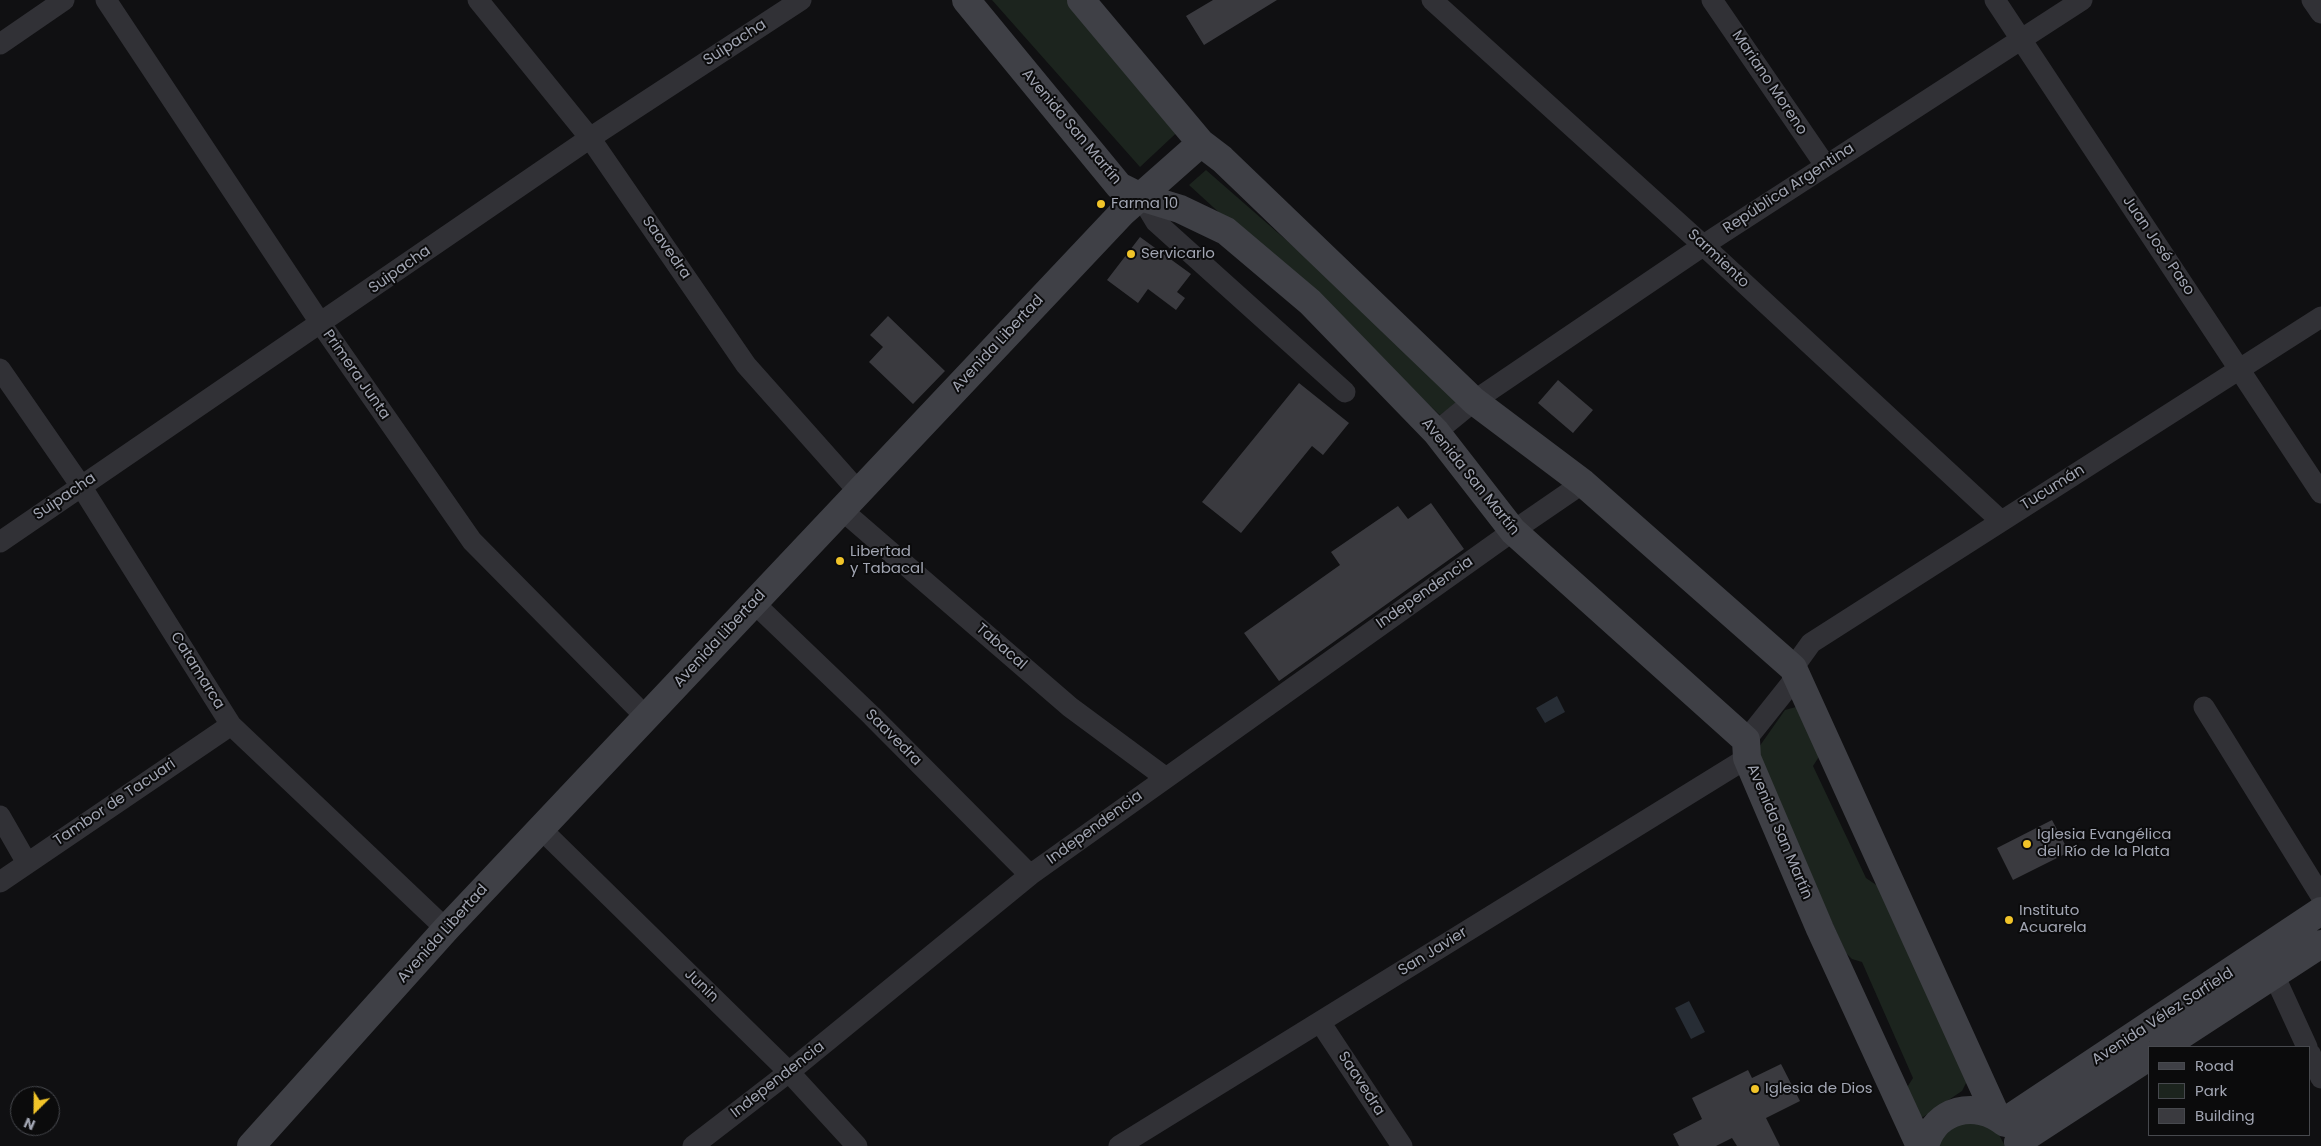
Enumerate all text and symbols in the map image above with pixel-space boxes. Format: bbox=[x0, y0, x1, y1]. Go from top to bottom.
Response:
street label: Suipacha bbox=[700, 16, 770, 70]
street label: Mariano Moreno bbox=[1727, 27, 1811, 139]
street label: Avenida San Martín bbox=[1017, 66, 1125, 188]
street label: República Argentina bbox=[1720, 140, 1858, 238]
street label: Juan José Paso bbox=[2118, 193, 2198, 299]
place label: Farma 10 bbox=[1111, 195, 1178, 213]
marker: Farma 10 bbox=[1095, 198, 1107, 210]
street label: Saavedra bbox=[638, 213, 694, 283]
street label: Sarmiento bbox=[1683, 226, 1753, 292]
street label: Suipacha bbox=[366, 242, 434, 298]
place label: Servicarlo bbox=[1141, 245, 1215, 263]
marker: Servicarlo bbox=[1125, 248, 1137, 260]
street label: Avenida Libertad bbox=[948, 292, 1048, 396]
street label: Primera Junta bbox=[318, 327, 394, 423]
street label: Avenida San Martín bbox=[1417, 415, 1523, 539]
street label: Tucumán bbox=[2018, 461, 2088, 515]
street label: Suipacha bbox=[30, 470, 100, 524]
place label: Libertad y Tabacal bbox=[850, 543, 924, 578]
street label: Independencia bbox=[1373, 553, 1477, 633]
marker: Libertad y Tabacal bbox=[834, 555, 846, 567]
street label: Avenida Libertad bbox=[670, 587, 770, 691]
street label: Tabacal bbox=[972, 620, 1030, 674]
street label: Catamarca bbox=[166, 629, 228, 713]
street label: Saavedra bbox=[861, 706, 925, 770]
street label: Tambor de Tacuari bbox=[51, 756, 179, 850]
street label: Avenida San Martín bbox=[1742, 762, 1816, 902]
street label: Independencia bbox=[1044, 787, 1146, 869]
place label: Iglesia Evangélica del Río de la Plata bbox=[2037, 826, 2171, 861]
marker: Iglesia Evangélica del Río de la Plata bbox=[2021, 838, 2033, 850]
street label: Avenida Libertad bbox=[394, 881, 492, 987]
place label: Instituto Acuarela bbox=[2019, 902, 2087, 937]
marker: Instituto Acuarela bbox=[2003, 914, 2015, 926]
street label: San Javier bbox=[1395, 924, 1471, 980]
street label: Junin bbox=[680, 965, 722, 1007]
street label: Avenida Vélez Sarfield bbox=[2089, 965, 2237, 1069]
street label: Independencia bbox=[728, 1038, 828, 1122]
legend bbox=[2148, 1046, 2311, 1136]
street label: Saavedra bbox=[1334, 1049, 1388, 1119]
text: Road bbox=[2195, 1055, 2234, 1076]
place label: Iglesia de Dios bbox=[1765, 1080, 1873, 1098]
text: Park bbox=[2195, 1080, 2227, 1101]
marker: Iglesia de Dios bbox=[1749, 1083, 1761, 1095]
north arrow bbox=[10, 1086, 60, 1136]
text: Building bbox=[2195, 1105, 2255, 1126]
text: N bbox=[21, 1113, 38, 1135]

